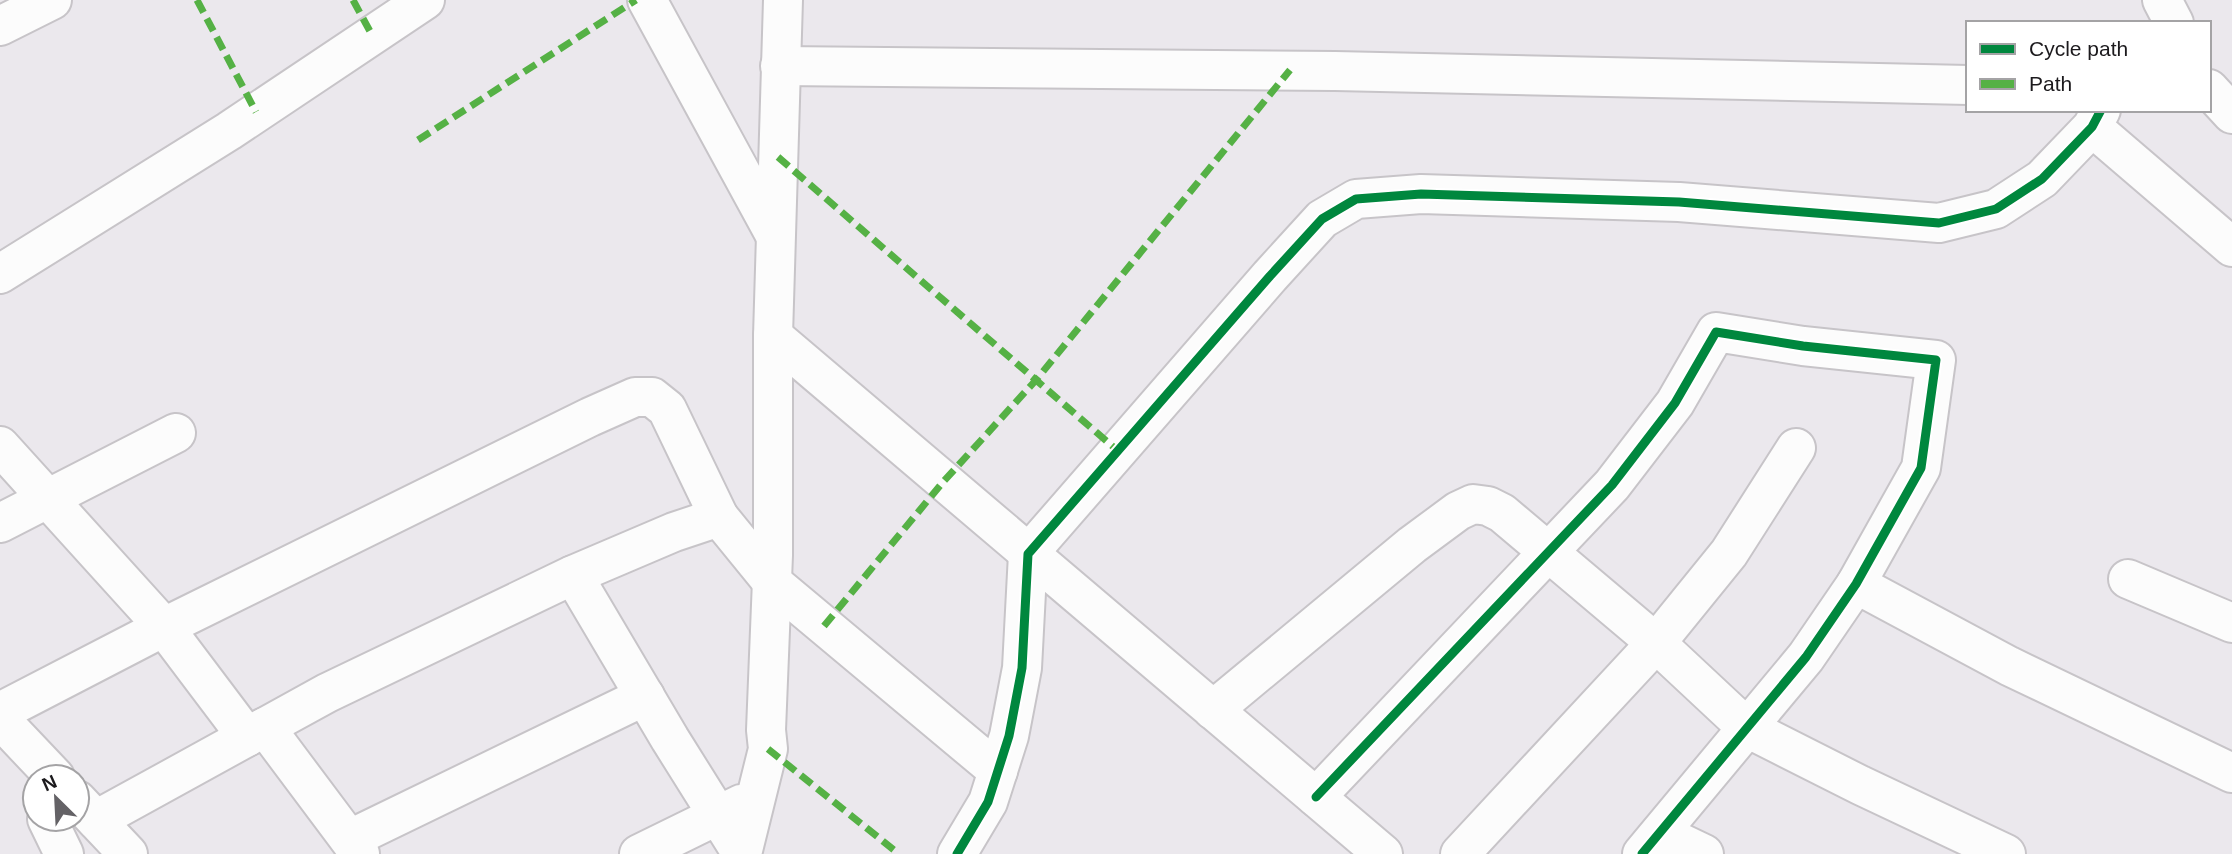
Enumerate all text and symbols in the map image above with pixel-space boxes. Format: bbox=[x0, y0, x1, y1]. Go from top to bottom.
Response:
legend bbox=[1966, 21, 2211, 112]
text: Cycle path bbox=[2029, 37, 2128, 60]
text: Path bbox=[2029, 72, 2072, 95]
north arrow bbox=[21, 763, 91, 833]
text: N bbox=[39, 771, 60, 795]

